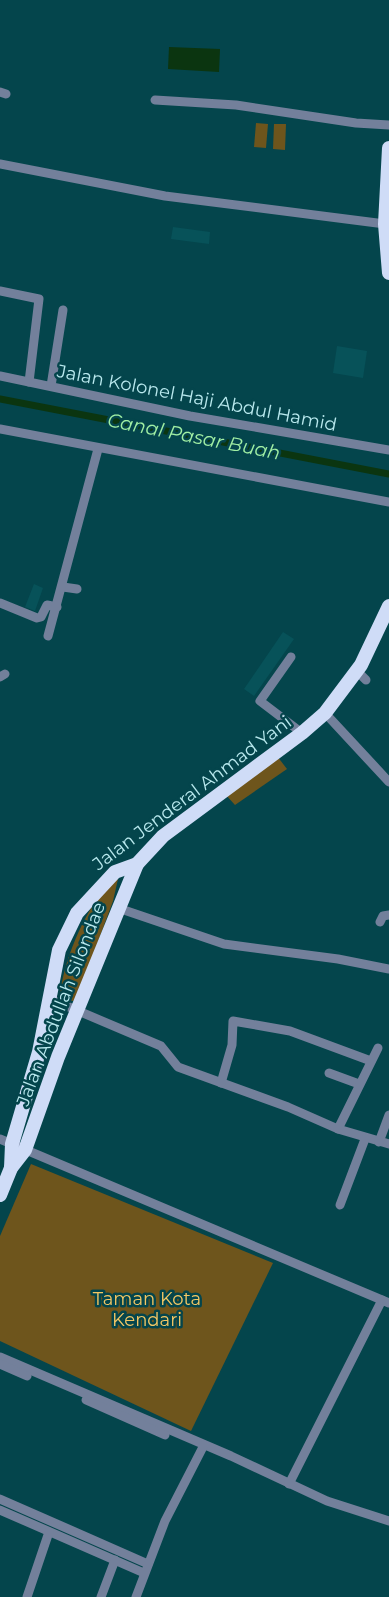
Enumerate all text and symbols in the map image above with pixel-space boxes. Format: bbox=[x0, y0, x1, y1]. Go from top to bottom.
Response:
street label: Jalan Kolonel Haji Abdul Hamid bbox=[54, 360, 339, 436]
water label: Canal Pasar Buah bbox=[105, 408, 282, 465]
street label: Jalan Jenderal Ahmad Yani bbox=[87, 711, 296, 876]
street label: Jalan Abdullah Silondae bbox=[12, 899, 110, 1110]
park label: Taman Kota Kendari bbox=[93, 1288, 201, 1331]

